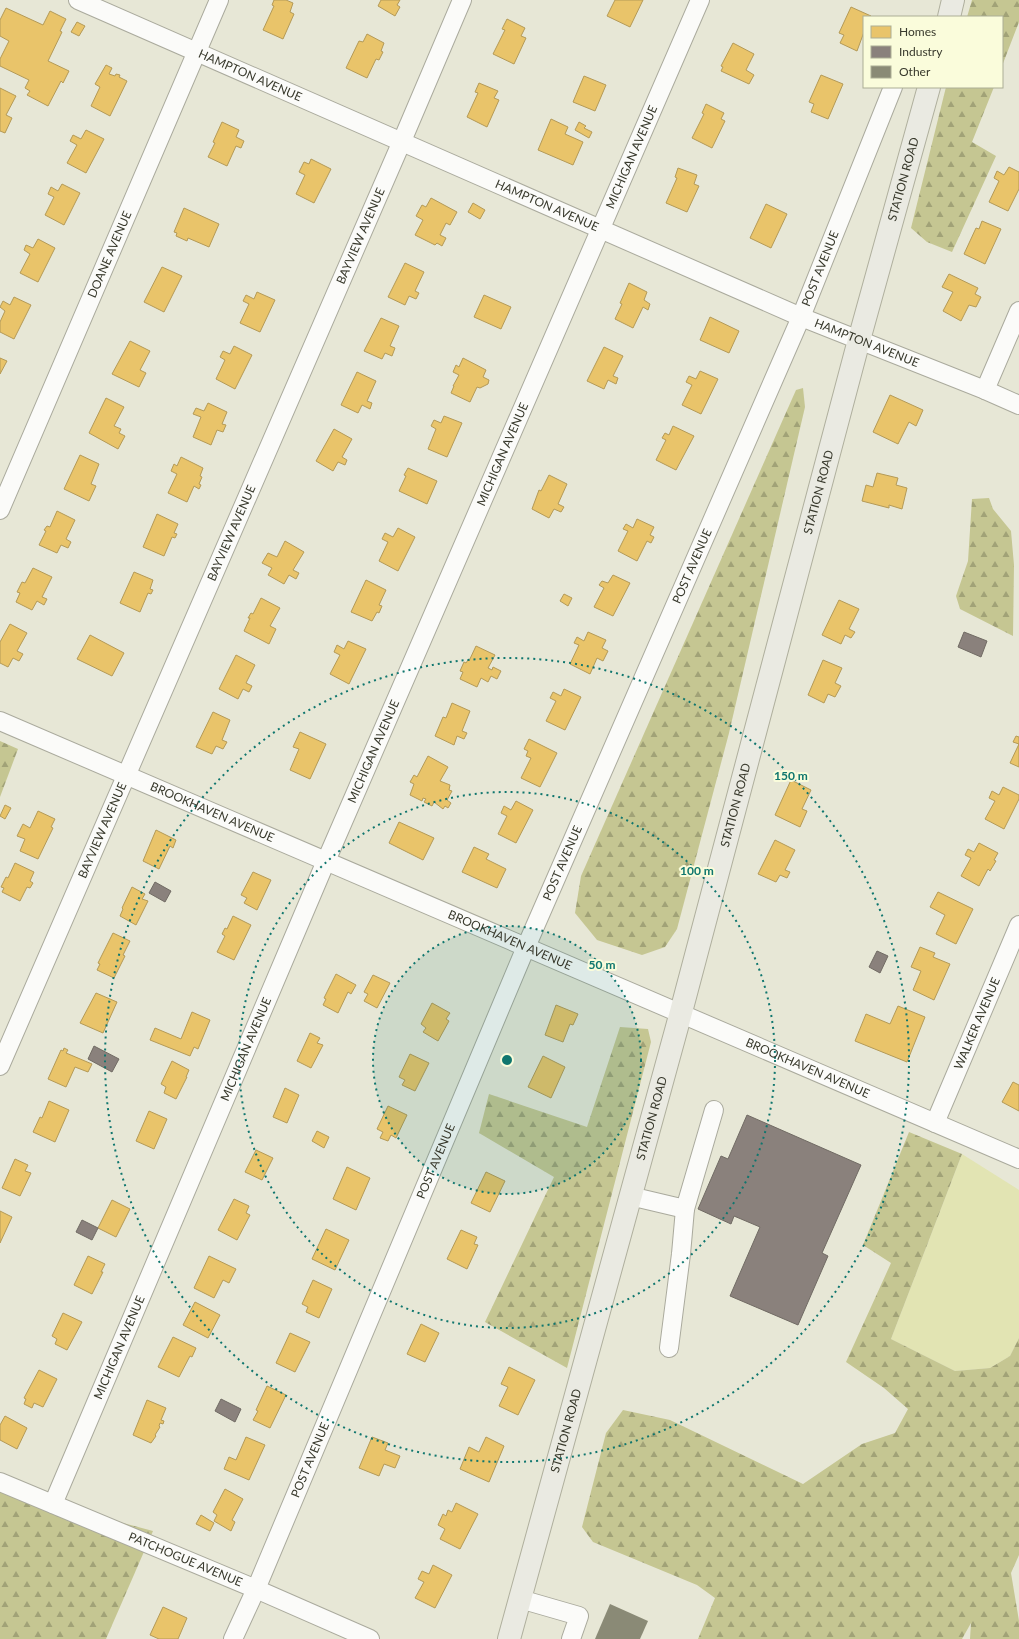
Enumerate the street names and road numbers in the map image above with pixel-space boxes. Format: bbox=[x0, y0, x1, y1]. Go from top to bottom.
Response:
street label: HAMPTON AVENUE bbox=[196, 46, 304, 104]
street label: MICHIGAN AVENUE bbox=[602, 103, 660, 211]
street label: STATION ROAD bbox=[884, 136, 922, 223]
street label: HAMPTON AVENUE bbox=[493, 176, 601, 234]
street label: BAYVIEW AVENUE bbox=[333, 185, 388, 286]
street label: DOANE AVENUE bbox=[84, 209, 134, 300]
street label: POST AVENUE bbox=[798, 228, 842, 308]
street label: HAMPTON AVENUE bbox=[812, 315, 921, 370]
street label: MICHIGAN AVENUE bbox=[473, 400, 531, 508]
street label: STATION ROAD bbox=[800, 448, 837, 536]
street label: BAYVIEW AVENUE bbox=[204, 483, 259, 583]
street label: POST AVENUE bbox=[669, 526, 715, 606]
street label: MICHIGAN AVENUE bbox=[344, 697, 402, 805]
street label: STATION ROAD bbox=[717, 761, 754, 849]
street label: BROOKHAVEN AVENUE bbox=[148, 779, 277, 845]
street label: BAYVIEW AVENUE bbox=[75, 780, 129, 880]
street label: POST AVENUE bbox=[539, 823, 585, 903]
street label: BROOKHAVEN AVENUE bbox=[446, 906, 574, 973]
street label: WALKER AVENUE bbox=[951, 975, 1003, 1072]
street label: MICHIGAN AVENUE bbox=[217, 995, 274, 1103]
street label: BROOKHAVEN AVENUE bbox=[744, 1034, 872, 1101]
street label: STATION ROAD bbox=[633, 1074, 670, 1162]
street label: POST AVENUE bbox=[413, 1121, 458, 1201]
street label: MICHIGAN AVENUE bbox=[90, 1293, 148, 1401]
street label: STATION ROAD bbox=[547, 1387, 584, 1474]
street label: POST AVENUE bbox=[287, 1420, 332, 1500]
street label: PATCHOGUE AVENUE bbox=[126, 1529, 245, 1590]

